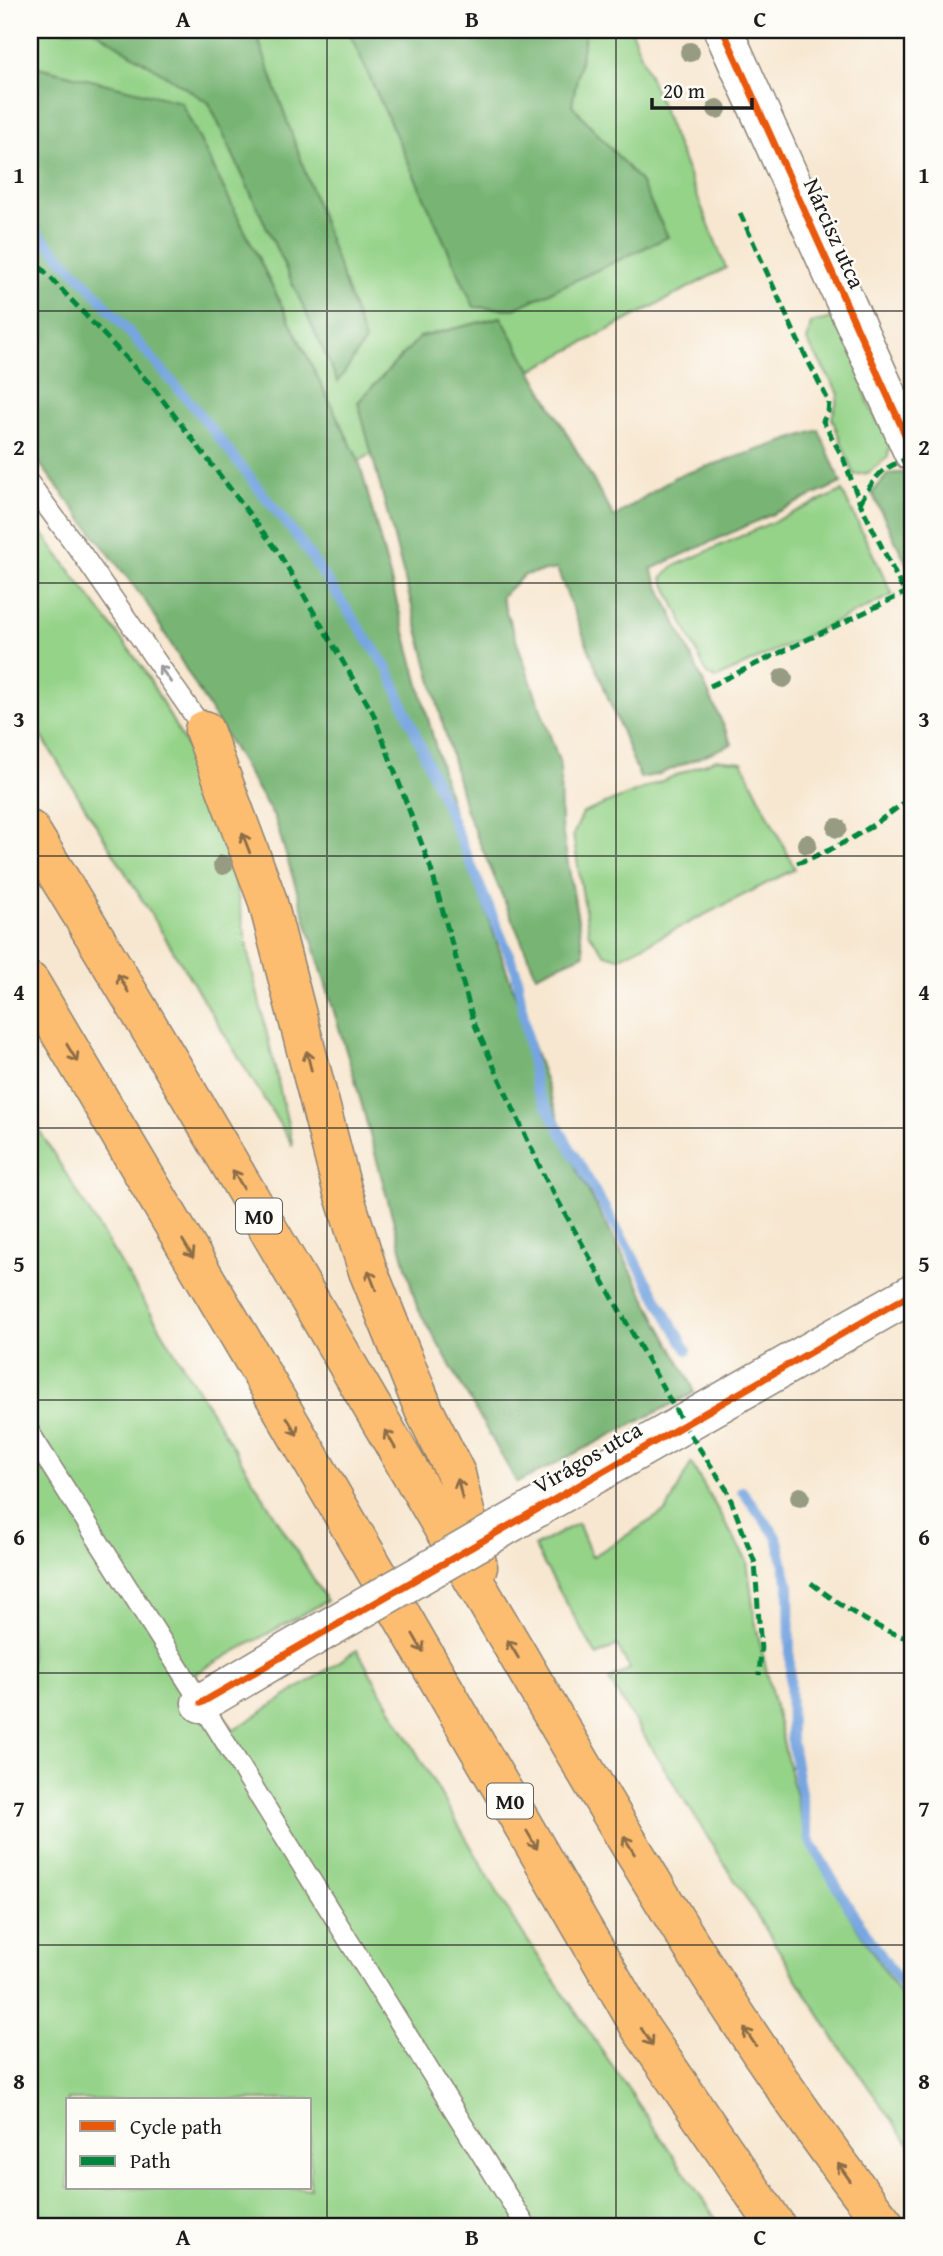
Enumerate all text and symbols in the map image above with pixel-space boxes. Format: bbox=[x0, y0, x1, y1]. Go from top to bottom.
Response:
text: A bbox=[176, 2, 191, 35]
text: B bbox=[465, 2, 479, 35]
text: C bbox=[753, 2, 767, 35]
scale bar bbox=[652, 66, 752, 110]
text: 20 m bbox=[663, 75, 705, 106]
text: 1 bbox=[13, 158, 25, 191]
text: 1 bbox=[918, 158, 930, 191]
street label: Nárcisz utca bbox=[796, 173, 874, 294]
text: 2 bbox=[13, 430, 25, 463]
text: 2 bbox=[918, 430, 930, 463]
one-way arrow bbox=[158, 665, 172, 684]
text: 3 bbox=[13, 702, 25, 735]
text: 3 bbox=[918, 702, 930, 735]
one-way arrow bbox=[239, 832, 252, 854]
one-way arrow bbox=[116, 973, 130, 993]
text: 4 bbox=[13, 975, 25, 1008]
text: 4 bbox=[918, 975, 930, 1008]
one-way arrow bbox=[65, 1042, 79, 1062]
one-way arrow bbox=[302, 1050, 315, 1073]
one-way arrow bbox=[231, 1169, 245, 1189]
road number: M0 bbox=[236, 1198, 282, 1234]
one-way arrow bbox=[181, 1238, 195, 1258]
text: 5 bbox=[13, 1247, 25, 1280]
text: 5 bbox=[918, 1247, 930, 1280]
one-way arrow bbox=[364, 1269, 377, 1291]
street label: Virágos utca bbox=[526, 1412, 648, 1502]
one-way arrow bbox=[285, 1415, 299, 1435]
one-way arrow bbox=[383, 1429, 397, 1449]
one-way arrow bbox=[453, 1478, 466, 1501]
text: 6 bbox=[13, 1520, 25, 1553]
text: 6 bbox=[918, 1520, 930, 1553]
one-way arrow bbox=[411, 1633, 425, 1653]
one-way arrow bbox=[506, 1639, 520, 1659]
road number: M0 bbox=[487, 1784, 533, 1818]
text: 7 bbox=[13, 1792, 25, 1825]
text: 7 bbox=[918, 1792, 930, 1825]
one-way arrow bbox=[525, 1830, 539, 1850]
one-way arrow bbox=[622, 1835, 636, 1855]
one-way arrow bbox=[639, 2027, 654, 2046]
one-way arrow bbox=[743, 2028, 757, 2047]
text: 8 bbox=[13, 2064, 25, 2097]
text: 8 bbox=[918, 2064, 930, 2097]
legend bbox=[66, 2098, 312, 2190]
text: Cycle path bbox=[130, 2111, 222, 2142]
text: Path bbox=[130, 2145, 171, 2176]
one-way arrow bbox=[837, 2163, 851, 2182]
text: A bbox=[176, 2220, 191, 2253]
text: B bbox=[465, 2220, 479, 2253]
text: C bbox=[753, 2220, 767, 2253]

